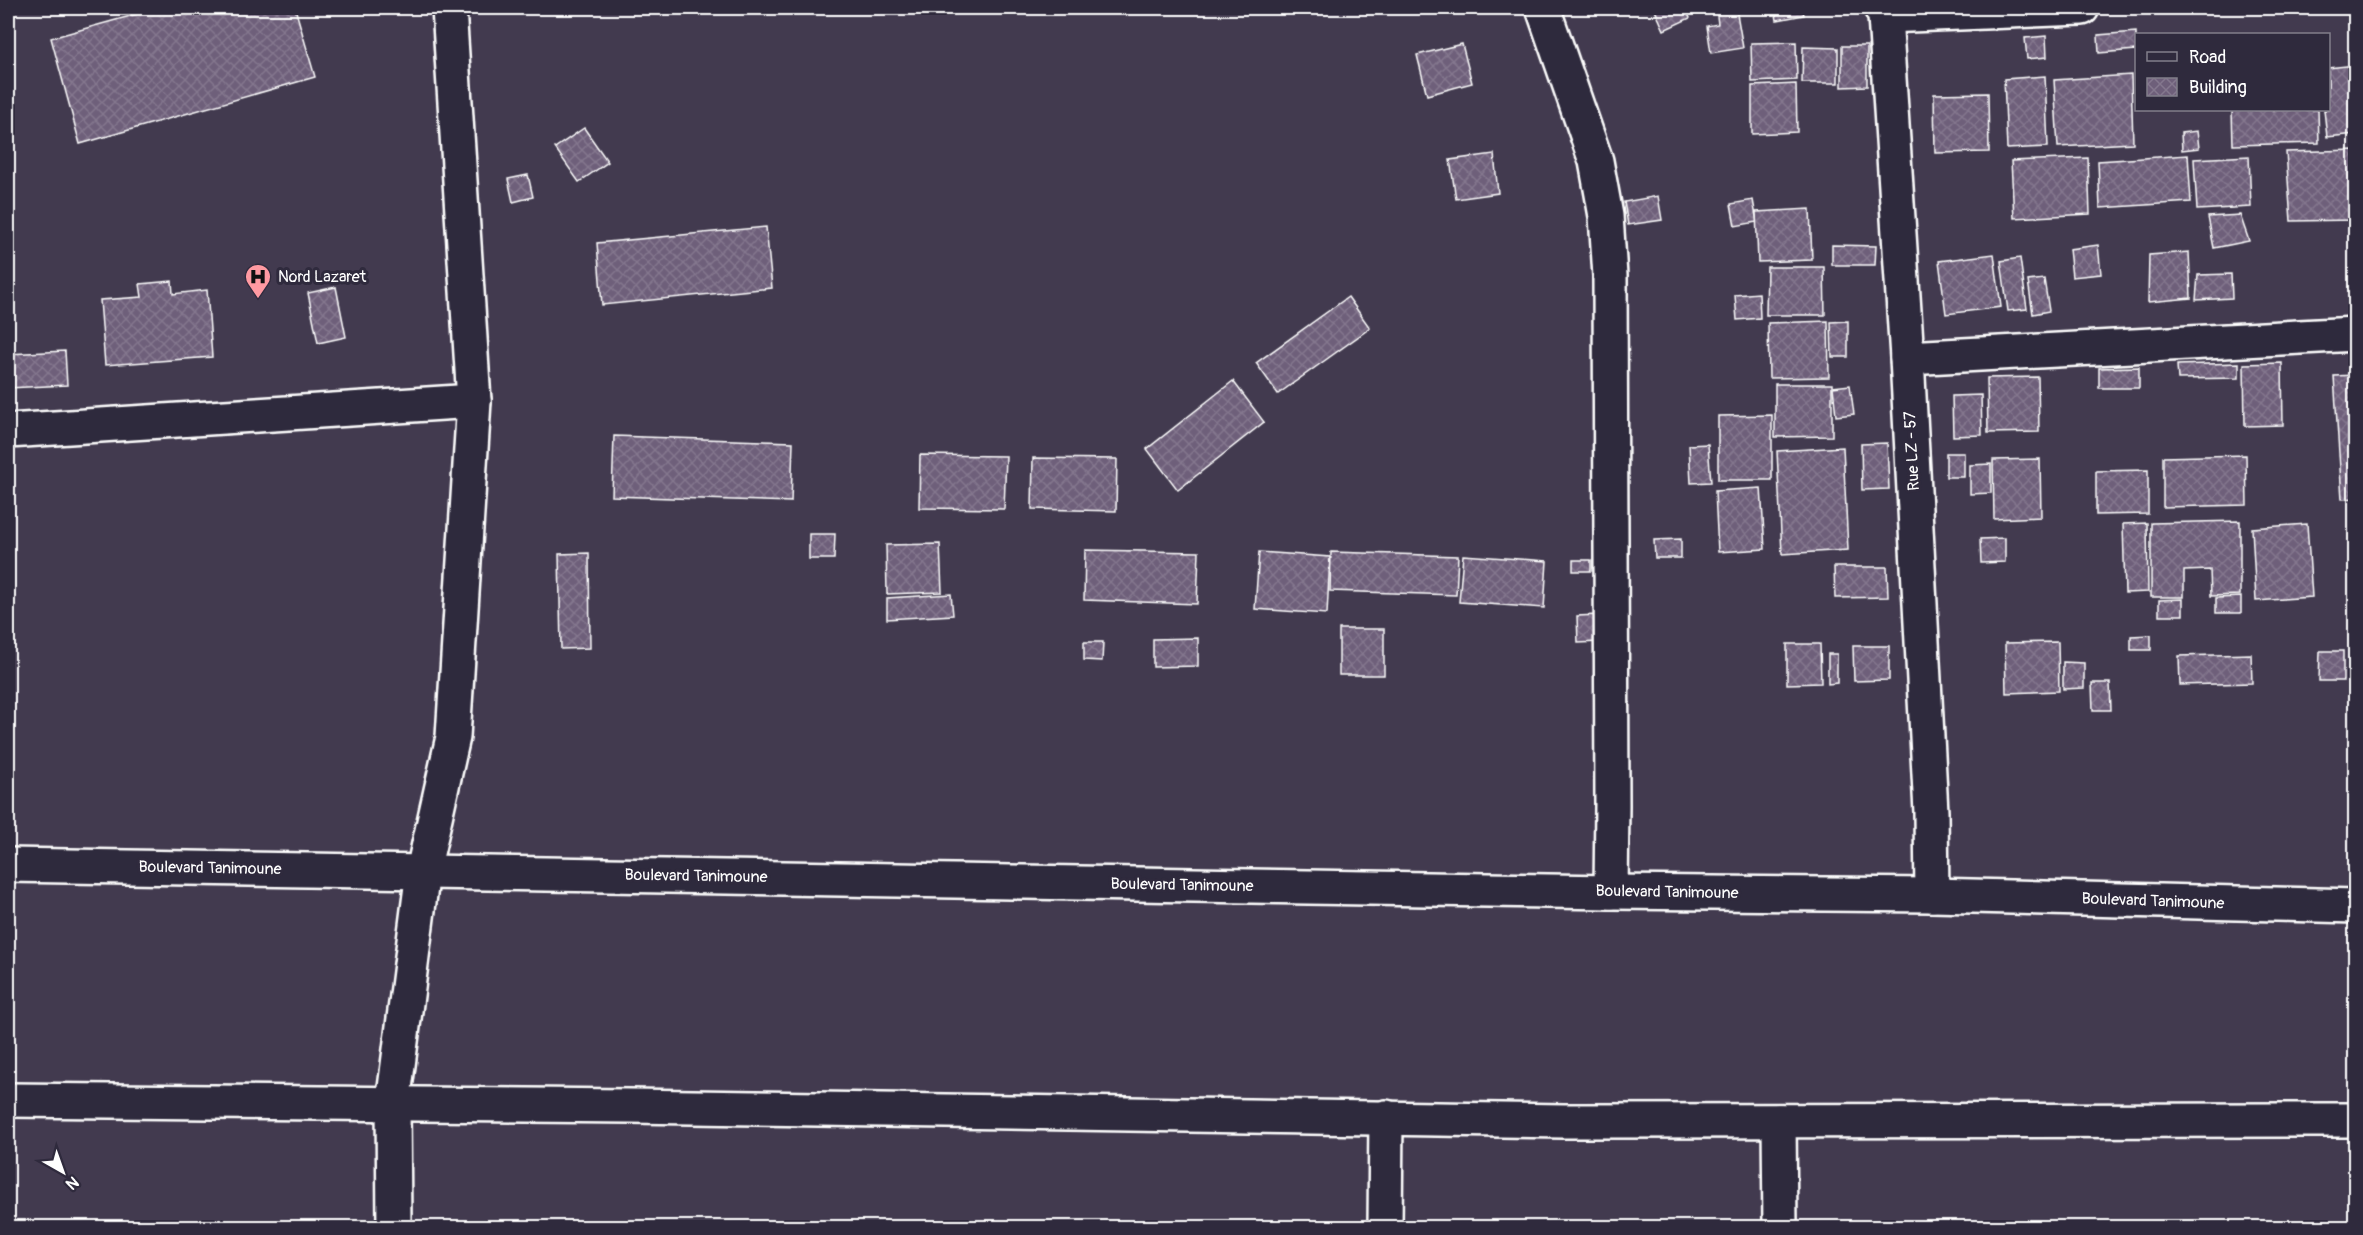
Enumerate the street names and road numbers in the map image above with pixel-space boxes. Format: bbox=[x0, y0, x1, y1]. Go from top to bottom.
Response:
street label: Rue LZ - 57 bbox=[1900, 410, 1924, 491]
street label: Boulevard Tanimoune bbox=[138, 857, 282, 879]
street label: Boulevard Tanimoune bbox=[624, 865, 768, 887]
street label: Boulevard Tanimoune bbox=[1110, 874, 1254, 896]
street label: Boulevard Tanimoune bbox=[1595, 881, 1739, 903]
street label: Boulevard Tanimoune bbox=[2081, 889, 2225, 913]

